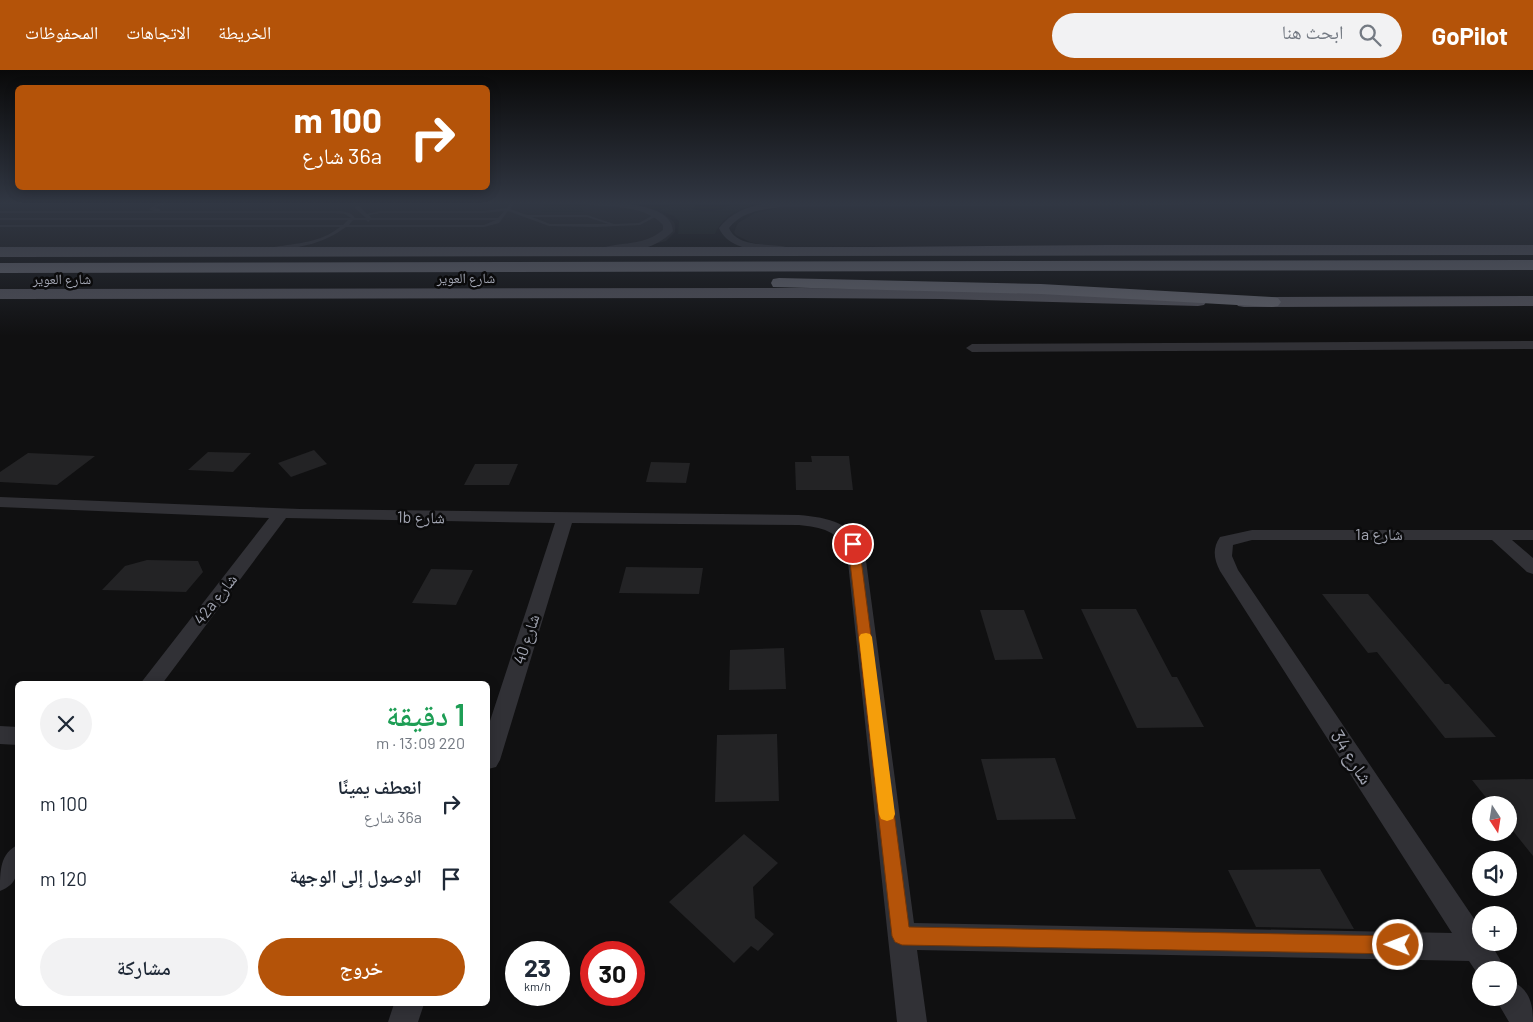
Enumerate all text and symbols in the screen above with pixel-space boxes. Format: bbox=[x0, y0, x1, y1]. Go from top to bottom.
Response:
search box bbox=[1052, 13, 1402, 58]
text: ابحث هنا bbox=[1282, 20, 1344, 43]
text: المحفوظات bbox=[25, 21, 98, 43]
text: الاتجاهات bbox=[126, 21, 190, 43]
text: الخريطة bbox=[218, 21, 271, 43]
icon: search bbox=[1356, 21, 1384, 49]
text: GoPilot bbox=[1432, 21, 1508, 50]
text: 100 m bbox=[293, 98, 382, 140]
icon: right bbox=[400, 105, 465, 170]
text: 36a شارع bbox=[302, 142, 382, 168]
street label: شارع العوير bbox=[436, 269, 495, 288]
street label: شارع العوير bbox=[32, 270, 91, 289]
street label: 1b شارع bbox=[397, 507, 445, 528]
pin bbox=[832, 523, 874, 565]
street label: 1a شارع bbox=[1355, 524, 1403, 545]
icon: arrive bbox=[839, 530, 867, 558]
street label: 42a شارع bbox=[189, 570, 242, 629]
street label: شارع 40 bbox=[509, 611, 544, 667]
text: 1 دقيقة bbox=[386, 696, 465, 732]
button: close bbox=[40, 698, 92, 750]
street label: شارع 34 bbox=[1326, 725, 1378, 789]
text: 220 m · 13:09 bbox=[376, 733, 465, 752]
text: انعطف يمينًا bbox=[338, 775, 422, 798]
icon: right bbox=[437, 790, 465, 818]
text: 100 m bbox=[40, 792, 88, 815]
north arrow bbox=[1472, 796, 1518, 841]
map controls bbox=[1472, 796, 1517, 1006]
text: 36a شارع bbox=[364, 807, 422, 826]
button: sound bbox=[1472, 851, 1517, 896]
text: الوصول إلى الوجهة bbox=[289, 864, 422, 887]
icon: arrive bbox=[437, 865, 465, 893]
text: 120 m bbox=[40, 867, 87, 890]
button: + bbox=[1472, 906, 1517, 951]
position arrow bbox=[1371, 918, 1423, 970]
button: مشاركة bbox=[40, 938, 248, 996]
button: خروج bbox=[258, 938, 465, 996]
speed limit sign: 30 bbox=[580, 941, 645, 1006]
text: 23 bbox=[524, 952, 551, 982]
button: − bbox=[1472, 961, 1517, 1006]
text: km/h bbox=[524, 979, 551, 993]

